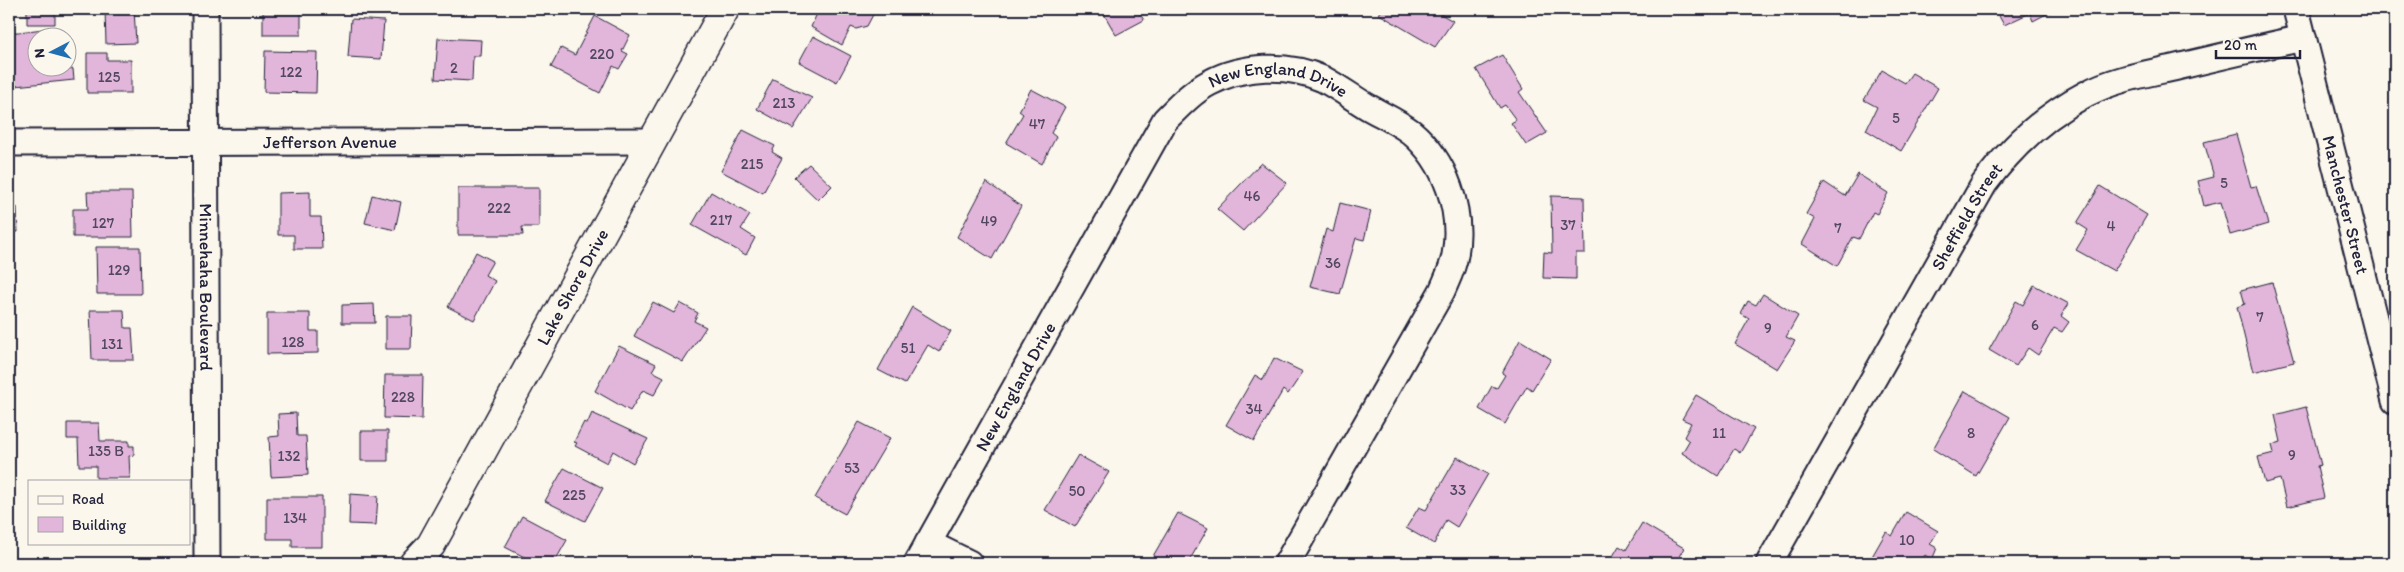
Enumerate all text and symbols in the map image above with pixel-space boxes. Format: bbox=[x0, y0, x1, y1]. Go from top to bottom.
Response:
north arrow bbox=[28, 28, 78, 78]
scale bar bbox=[2216, 28, 2300, 60]
text: 20 m bbox=[2224, 36, 2258, 54]
house number: 220 bbox=[589, 45, 615, 63]
text: N bbox=[31, 48, 49, 59]
street label: New England Drive bbox=[1204, 57, 1352, 102]
house number: 2 bbox=[450, 59, 458, 77]
house number: 122 bbox=[280, 63, 302, 81]
house number: 125 bbox=[98, 68, 120, 86]
house number: 213 bbox=[772, 94, 796, 112]
house number: 5 bbox=[1892, 109, 1900, 127]
house number: 47 bbox=[1029, 115, 1046, 133]
street label: Jefferson Avenue bbox=[263, 131, 397, 153]
street label: Manchester Street bbox=[2317, 133, 2374, 277]
house number: 215 bbox=[741, 155, 763, 173]
street label: Sheffield Street bbox=[1926, 158, 2007, 274]
house number: 5 bbox=[2220, 174, 2228, 192]
house number: 46 bbox=[1244, 187, 1261, 205]
house number: 222 bbox=[487, 199, 511, 217]
street label: Minnehaha Boulevard bbox=[195, 203, 217, 371]
house number: 217 bbox=[710, 211, 733, 229]
house number: 49 bbox=[981, 212, 998, 230]
house number: 127 bbox=[92, 214, 115, 232]
house number: 37 bbox=[1560, 216, 1576, 234]
house number: 4 bbox=[2106, 217, 2116, 235]
house number: 7 bbox=[1834, 219, 1842, 237]
street label: Lake Shore Drive bbox=[532, 225, 613, 349]
house number: 36 bbox=[1325, 254, 1341, 272]
house number: 129 bbox=[108, 261, 130, 279]
house number: 7 bbox=[2256, 308, 2264, 326]
house number: 6 bbox=[2031, 316, 2039, 334]
street label: New England Drive bbox=[971, 318, 1061, 455]
house number: 9 bbox=[1764, 319, 1772, 337]
house number: 128 bbox=[281, 333, 305, 351]
house number: 131 bbox=[101, 335, 123, 353]
house number: 51 bbox=[901, 339, 915, 357]
house number: 228 bbox=[391, 388, 415, 406]
house number: 34 bbox=[1245, 400, 1263, 418]
house number: 11 bbox=[1712, 424, 1726, 442]
house number: 8 bbox=[1967, 424, 1975, 442]
house number: 135 B bbox=[88, 442, 124, 460]
house number: 9 bbox=[2288, 446, 2296, 464]
house number: 132 bbox=[277, 447, 301, 465]
house number: 53 bbox=[844, 459, 860, 477]
legend bbox=[28, 480, 190, 544]
house number: 33 bbox=[1450, 481, 1466, 499]
house number: 50 bbox=[1068, 482, 1086, 500]
house number: 225 bbox=[562, 486, 586, 504]
text: Road bbox=[72, 490, 105, 508]
house number: 134 bbox=[283, 509, 307, 527]
text: Building bbox=[72, 516, 126, 534]
house number: 10 bbox=[1899, 531, 1915, 549]

